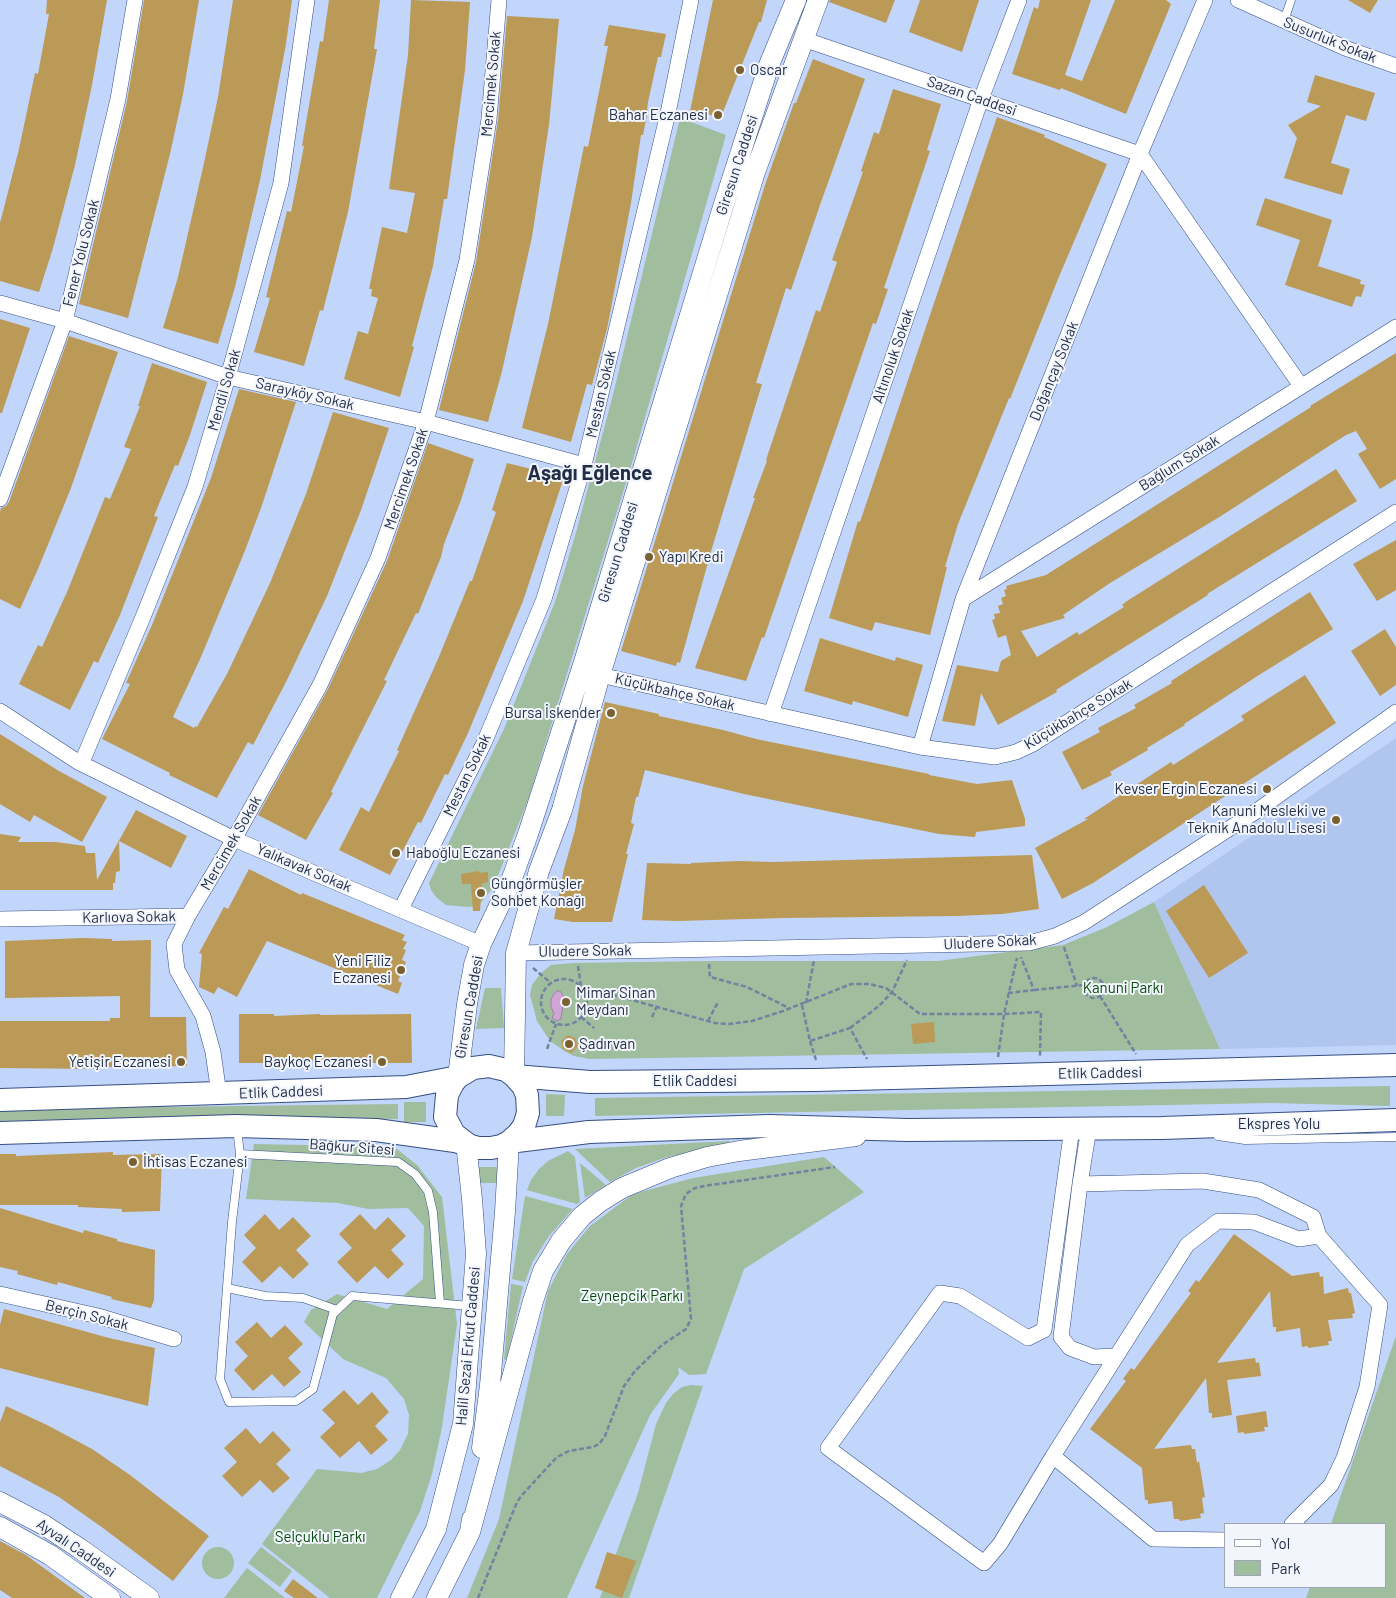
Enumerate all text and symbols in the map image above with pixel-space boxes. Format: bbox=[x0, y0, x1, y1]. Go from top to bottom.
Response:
street label: Susurluk Sokak bbox=[1281, 13, 1379, 67]
street label: Mercimek Sokak bbox=[477, 30, 505, 138]
place label: Oscar bbox=[750, 61, 787, 79]
marker: Oscar bbox=[734, 64, 746, 76]
street label: Sazan Caddesi bbox=[925, 72, 1019, 120]
place label: Bahar Eczanesi bbox=[609, 106, 708, 124]
marker: Bahar Eczanesi bbox=[712, 109, 724, 121]
street label: Giresun Caddesi bbox=[712, 113, 762, 217]
street label: Fener Yolu Sokak bbox=[59, 197, 103, 309]
street label: Altınoluk Sokak bbox=[868, 306, 918, 406]
street label: Doğançay Sokak bbox=[1026, 319, 1082, 423]
street label: Mendil Sokak bbox=[204, 347, 244, 433]
street label: Mestan Sokak bbox=[582, 348, 620, 440]
street label: Sarayköy Sokak bbox=[254, 374, 356, 414]
street label: Mercimek Sokak bbox=[380, 426, 432, 532]
street label: Bağlum Sokak bbox=[1135, 431, 1223, 495]
district label: Aşağı Eğlence bbox=[528, 461, 652, 485]
street label: Giresun Caddesi bbox=[594, 499, 642, 605]
place label: Yapı Kredi bbox=[659, 548, 724, 566]
marker: Yapı Kredi bbox=[643, 551, 655, 563]
street label: Küçükbahçe Sokak bbox=[613, 669, 737, 715]
street label: Küçükbahçe Sokak bbox=[1021, 675, 1135, 753]
place label: Bursa İskender bbox=[505, 704, 601, 722]
marker: Bursa İskender bbox=[605, 707, 617, 719]
street label: Mestan Sokak bbox=[439, 731, 495, 819]
place label: Kevser Ergin Eczanesi bbox=[1115, 780, 1257, 798]
marker: Kevser Ergin Eczanesi bbox=[1261, 783, 1273, 795]
street label: Mercimek Sokak bbox=[197, 793, 265, 893]
place label: Kanuni Mesleki ve Teknik Anadolu Lisesi bbox=[1186, 802, 1326, 837]
marker: Kanuni Mesleki ve Teknik Anadolu Lisesi bbox=[1330, 814, 1342, 826]
street label: Yalıkavak Sokak bbox=[254, 840, 354, 896]
place label: Haboğlu Eczanesi bbox=[406, 844, 520, 862]
marker: Haboğlu Eczanesi bbox=[390, 847, 402, 859]
place label: Güngörmüşler Sohbet Konağı bbox=[491, 875, 585, 910]
marker: Güngörmüşler Sohbet Konağı bbox=[475, 887, 487, 899]
street label: Karlıova Sokak bbox=[82, 907, 176, 927]
street label: Uludere Sokak bbox=[943, 931, 1037, 953]
street label: Uludere Sokak bbox=[538, 941, 632, 961]
place label: Yeni Filiz Eczanesi bbox=[333, 952, 391, 987]
street label: Giresun Caddesi bbox=[451, 954, 487, 1060]
marker: Yeni Filiz Eczanesi bbox=[395, 964, 407, 976]
park label: Kanuni Parkı bbox=[1083, 979, 1163, 997]
place label: Mimar Sinan Meydanı bbox=[576, 984, 655, 1019]
marker: Mimar Sinan Meydanı bbox=[560, 996, 572, 1008]
place label: Şadırvan bbox=[579, 1035, 635, 1053]
marker: Şadırvan bbox=[563, 1038, 575, 1050]
place label: Yetişir Eczanesi bbox=[69, 1053, 171, 1071]
place label: Baykoç Eczanesi bbox=[264, 1053, 372, 1071]
marker: Yetişir Eczanesi bbox=[175, 1056, 187, 1068]
marker: Baykoç Eczanesi bbox=[376, 1056, 388, 1068]
street label: Etlik Caddesi bbox=[1058, 1063, 1142, 1083]
street label: Etlik Caddesi bbox=[653, 1072, 737, 1090]
street label: Etlik Caddesi bbox=[239, 1082, 323, 1102]
street label: Ekspres Yolu bbox=[1238, 1115, 1320, 1133]
street label: Bağkur Sitesi bbox=[309, 1135, 395, 1159]
place label: İhtisas Eczanesi bbox=[143, 1153, 247, 1171]
marker: İhtisas Eczanesi bbox=[127, 1156, 139, 1168]
street label: Halil Sezai Erkut Caddesi bbox=[452, 1266, 484, 1426]
park label: Zeynepcik Parkı bbox=[581, 1287, 683, 1305]
street label: Berçin Sokak bbox=[44, 1296, 130, 1334]
street label: Ayvalı Caddesi bbox=[33, 1515, 119, 1581]
legend bbox=[1224, 1523, 1386, 1588]
park label: Selçuklu Parkı bbox=[275, 1528, 365, 1546]
text: Yol bbox=[1271, 1534, 1290, 1552]
text: Park bbox=[1271, 1559, 1300, 1577]

